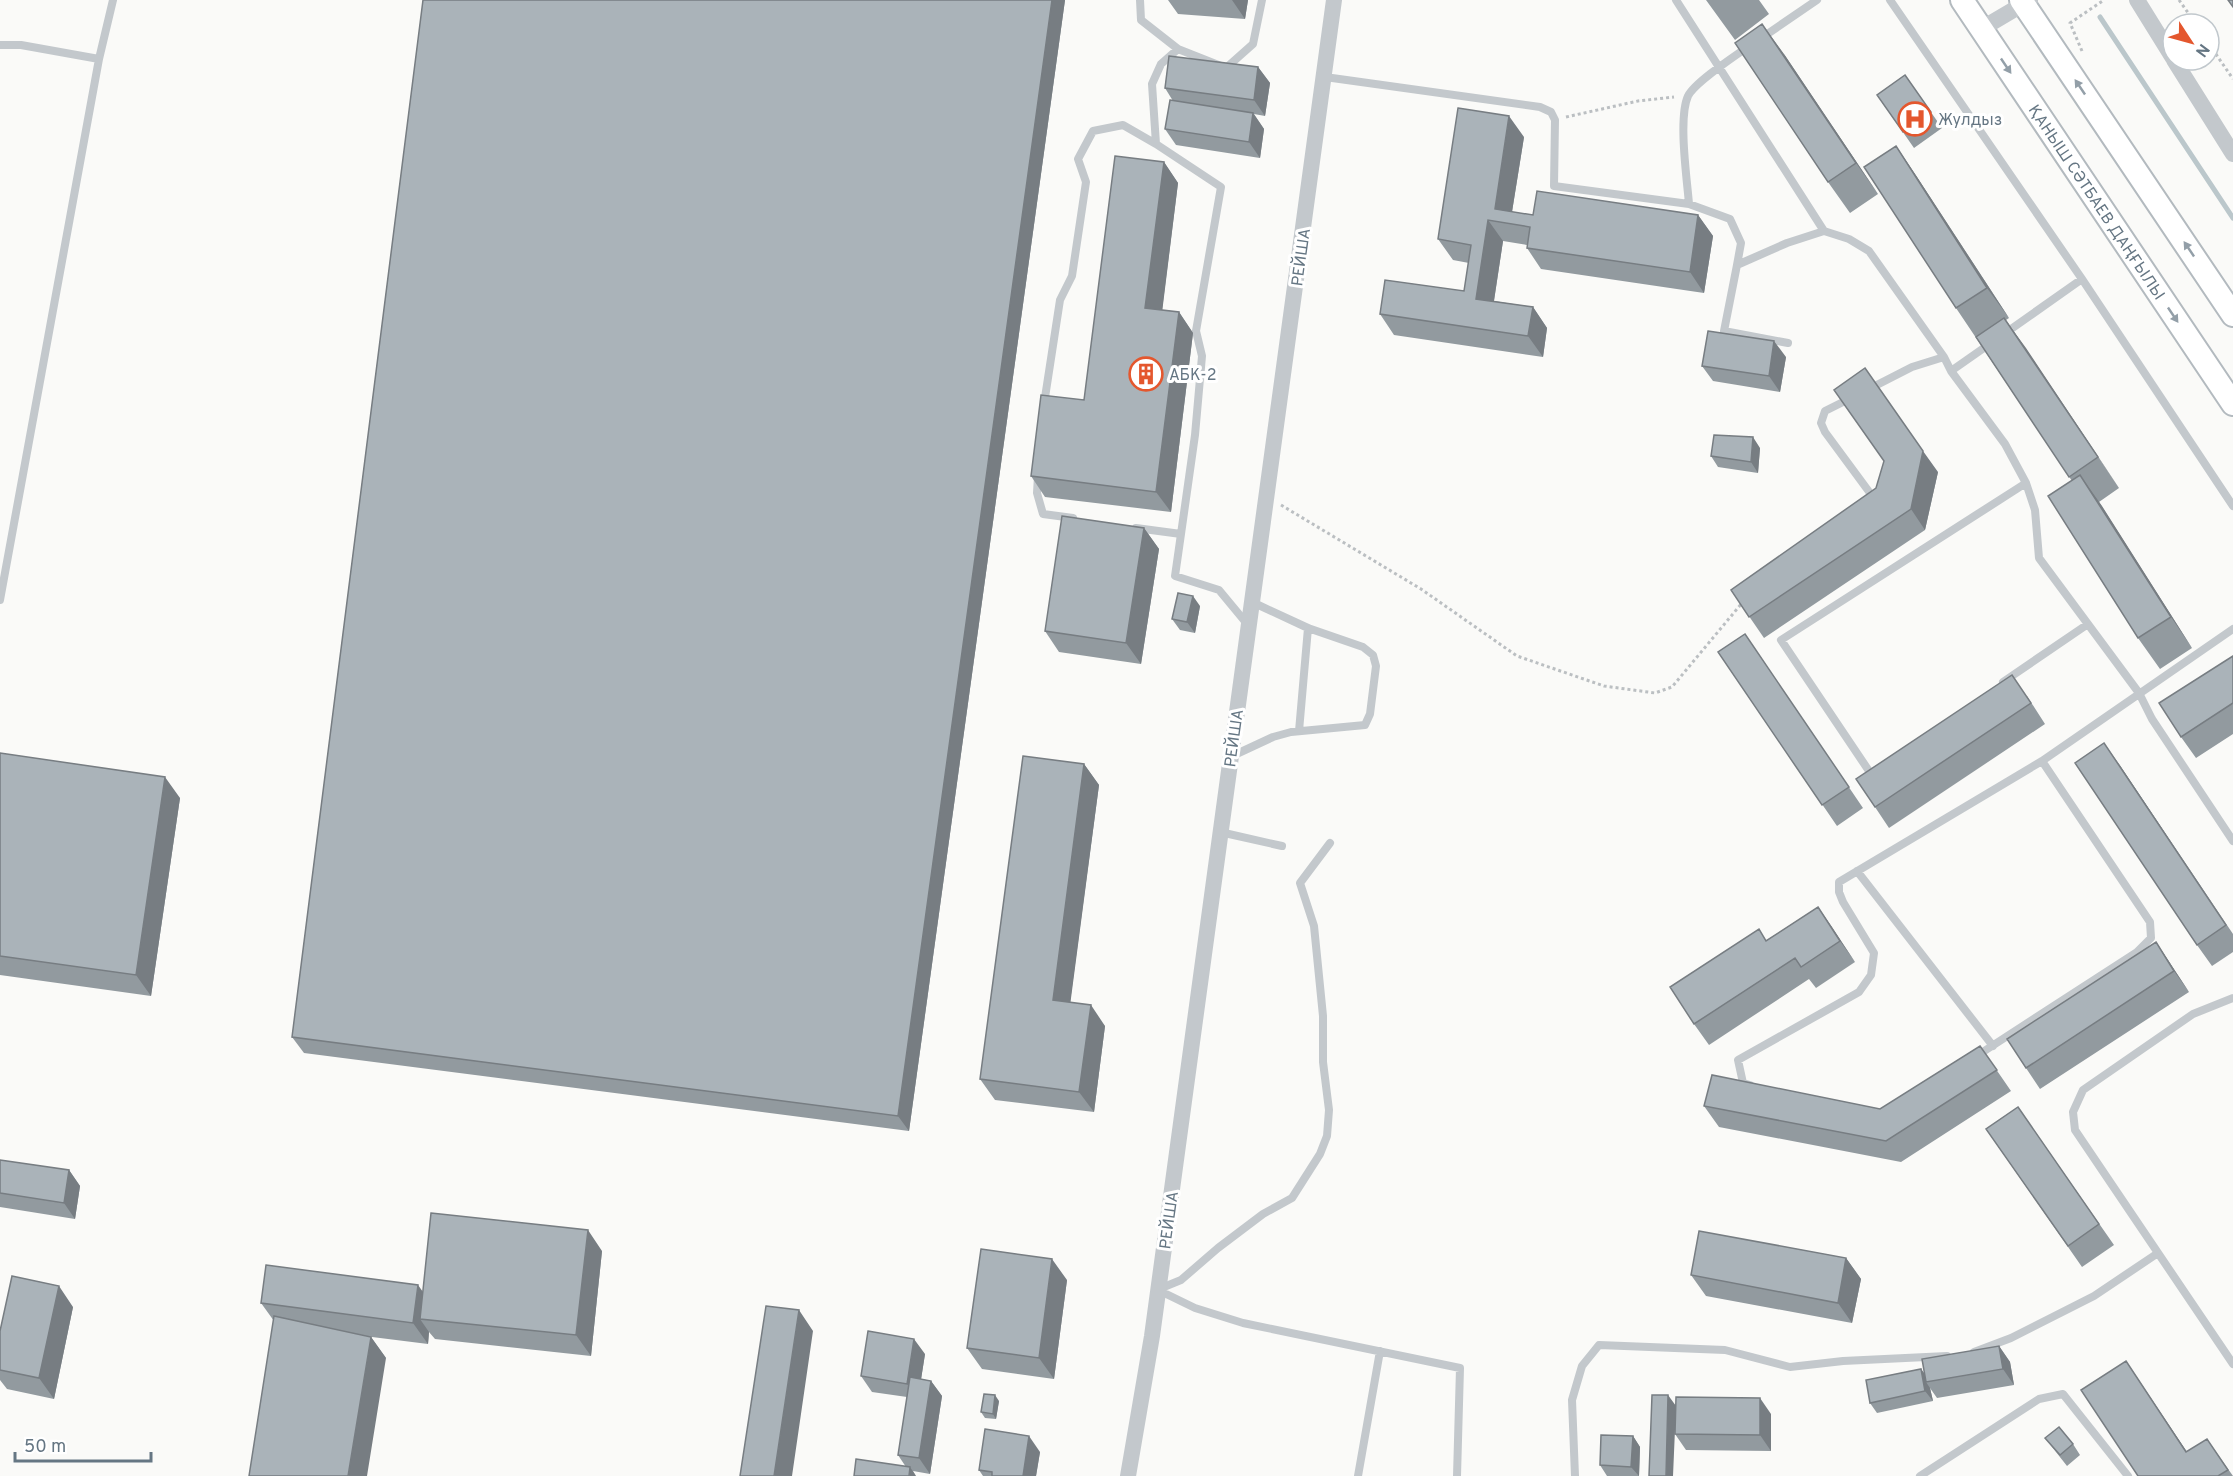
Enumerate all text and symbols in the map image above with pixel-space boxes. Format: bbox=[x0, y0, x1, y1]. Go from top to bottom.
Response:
north arrow bbox=[2161, 12, 2221, 72]
text: N bbox=[2190, 39, 2213, 60]
one-way arrow bbox=[2000, 58, 2011, 74]
one-way arrow bbox=[2074, 79, 2085, 96]
hospital icon: Жулдыз bbox=[1897, 101, 1933, 137]
street label: ҚАНЫШ СӘТБАЕВ ДАҢҒЫЛЫ bbox=[2023, 101, 2168, 304]
place label: Жулдыз bbox=[1938, 111, 2002, 131]
street label: РЕЙША bbox=[1286, 227, 1316, 288]
one-way arrow bbox=[2183, 241, 2194, 257]
one-way arrow bbox=[2167, 307, 2178, 323]
building icon: АБК-2 bbox=[1128, 356, 1164, 392]
place label: АБК-2 bbox=[1169, 366, 1216, 386]
street label: РЕЙША bbox=[1219, 708, 1249, 769]
street label: РЕЙША bbox=[1154, 1190, 1184, 1251]
scale bar bbox=[15, 1425, 152, 1463]
text: 50 m bbox=[24, 1436, 66, 1459]

